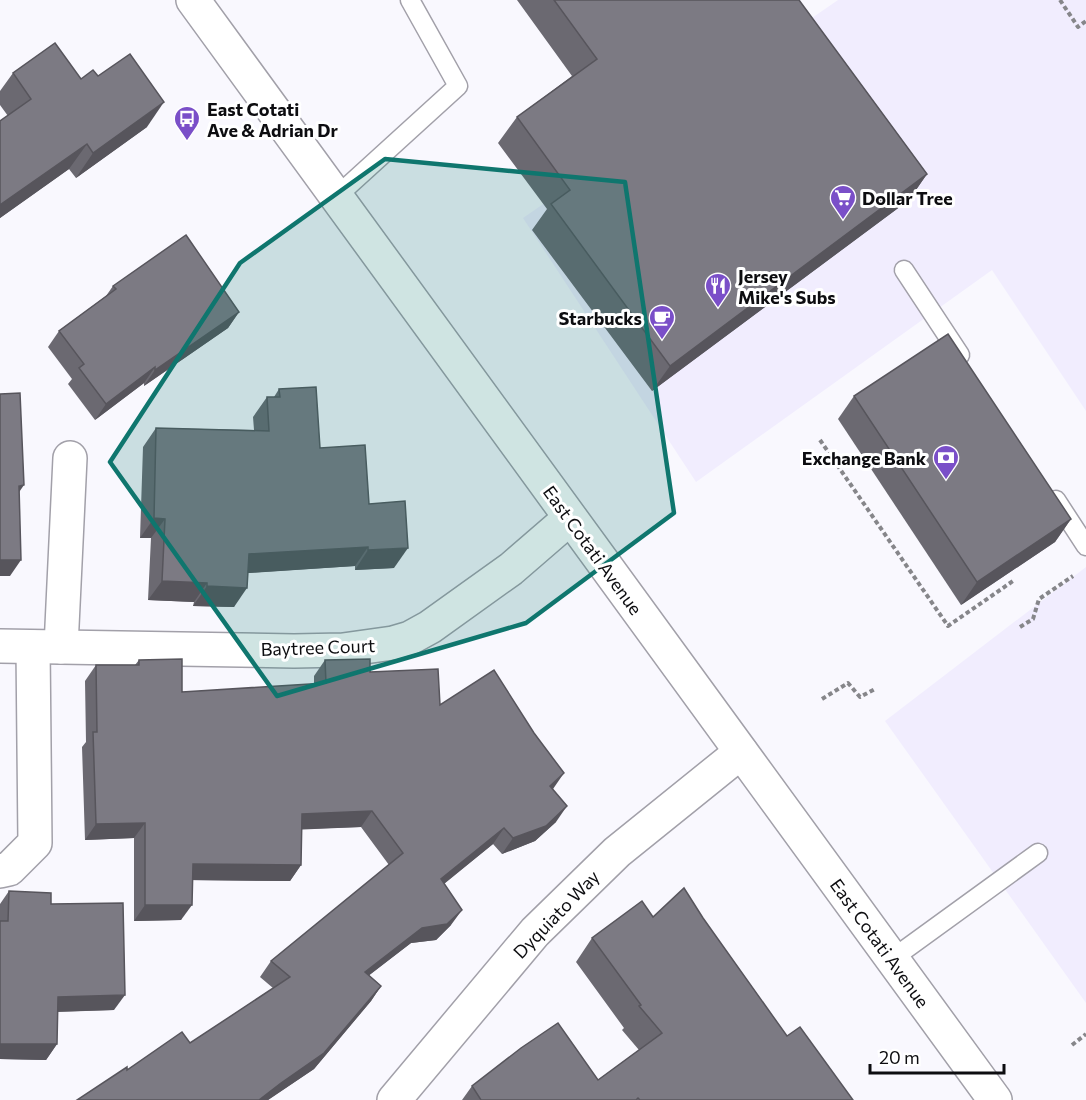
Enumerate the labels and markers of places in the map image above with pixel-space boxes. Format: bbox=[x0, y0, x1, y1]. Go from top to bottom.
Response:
place label: East Cotati Ave & Adrian Dr bbox=[207, 98, 339, 141]
bus stop icon: East Cotati Ave & Adrian Dr bbox=[172, 104, 202, 142]
supermarket icon: Dollar Tree bbox=[828, 183, 858, 221]
place label: Dollar Tree bbox=[862, 187, 953, 209]
place label: Jersey Mike's Subs bbox=[738, 265, 836, 308]
restaurant icon: Jersey Mike's Subs bbox=[703, 271, 733, 309]
cafe icon: Starbucks bbox=[647, 303, 677, 341]
place label: Starbucks bbox=[558, 307, 642, 329]
bank icon: Exchange Bank bbox=[931, 443, 961, 481]
place label: Exchange Bank bbox=[802, 447, 927, 469]

